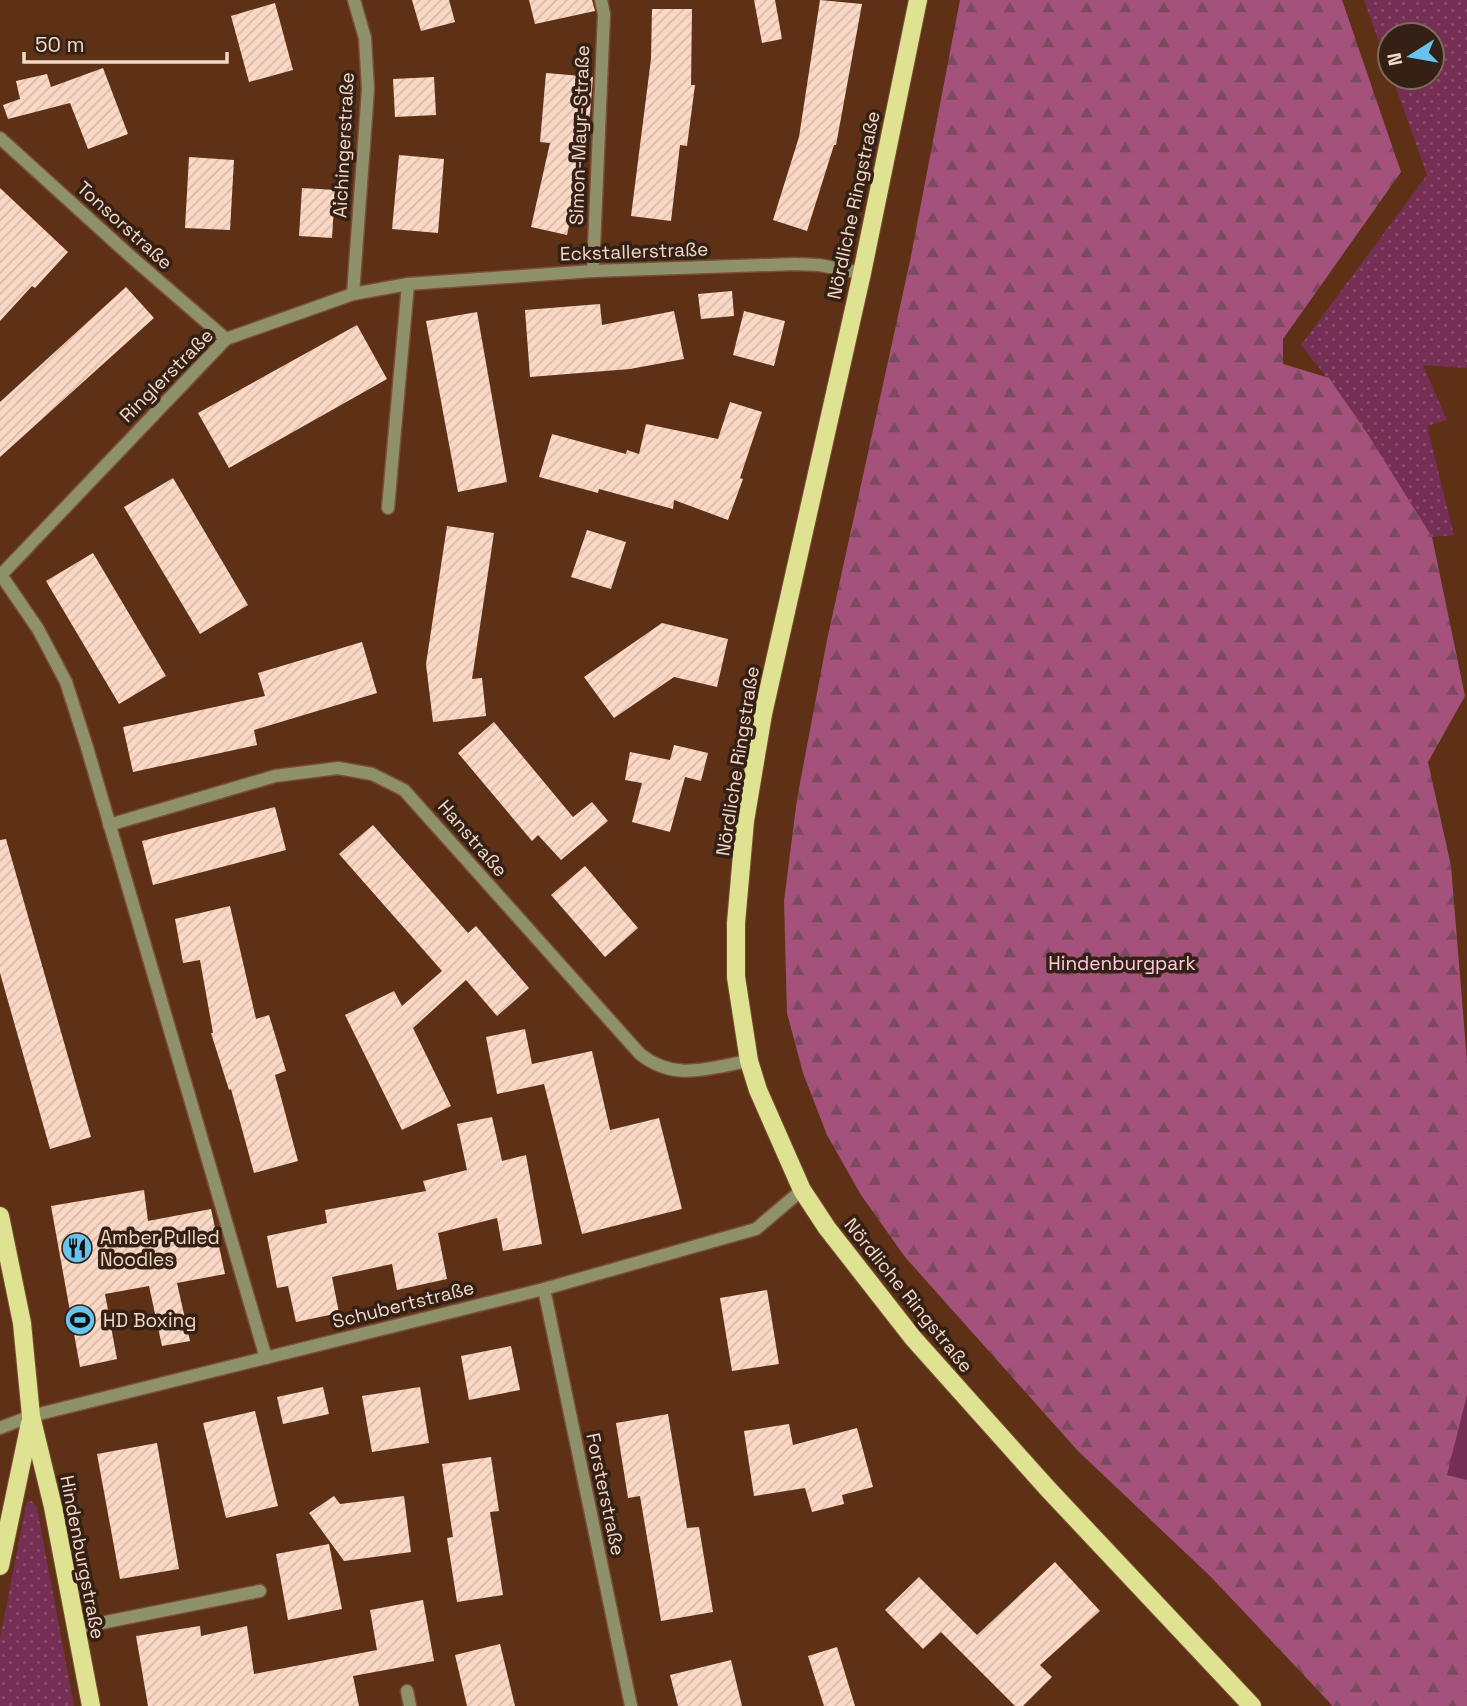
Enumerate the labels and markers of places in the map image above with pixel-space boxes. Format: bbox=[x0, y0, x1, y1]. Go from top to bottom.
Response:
place label: Amber Pulled Noodles bbox=[100, 1225, 220, 1272]
restaurant icon: Amber Pulled Noodles bbox=[60, 1231, 94, 1265]
sports icon: HD Boxing bbox=[63, 1303, 97, 1337]
place label: HD Boxing bbox=[103, 1308, 196, 1333]

